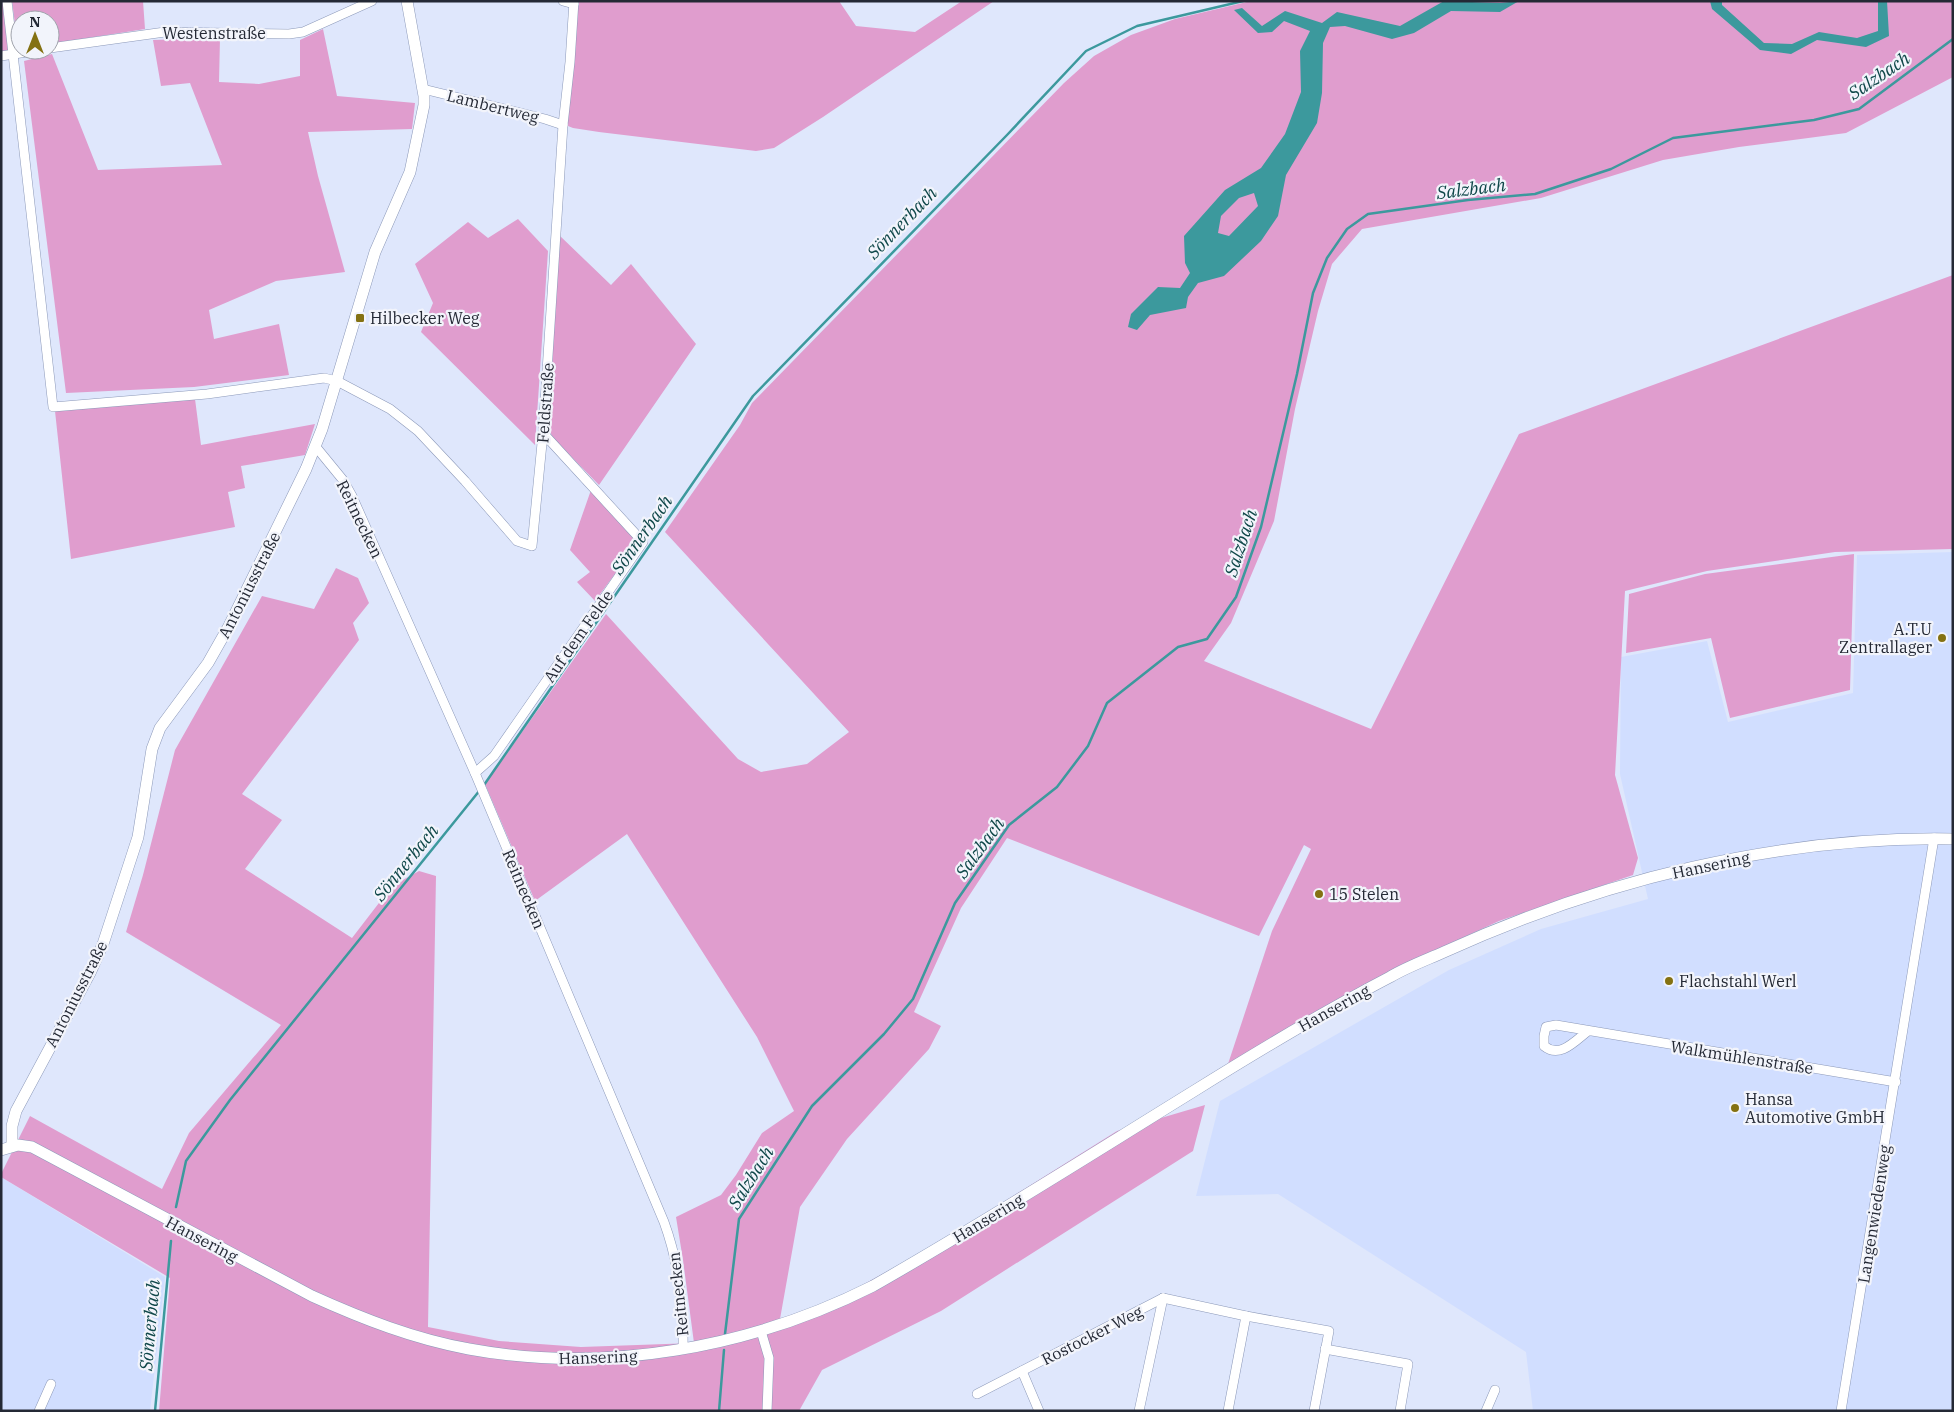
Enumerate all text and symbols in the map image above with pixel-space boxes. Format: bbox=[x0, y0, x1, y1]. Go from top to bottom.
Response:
north arrow bbox=[10, 10, 60, 60]
text: N bbox=[29, 13, 41, 31]
street label: Westenstraße bbox=[162, 23, 266, 43]
water label: Salzbach bbox=[1843, 47, 1914, 105]
street label: Lambertweg bbox=[445, 85, 541, 127]
water label: Salzbach bbox=[1434, 173, 1507, 204]
water label: Sönnerbach bbox=[861, 182, 942, 264]
place label: Hilbecker Weg bbox=[370, 308, 480, 328]
marker: Hilbecker Weg bbox=[354, 312, 366, 324]
street label: Feldstraße bbox=[532, 362, 558, 444]
street label: Reitnecken bbox=[332, 477, 388, 561]
water label: Sönnerbach bbox=[605, 490, 677, 580]
water label: Salzbach bbox=[1219, 506, 1262, 580]
street label: Antoniusstraße bbox=[214, 528, 284, 642]
street label: Auf dem Felde bbox=[539, 586, 617, 686]
place label: A.T.U Zentrallager bbox=[1839, 619, 1932, 657]
marker: A.T.U Zentrallager bbox=[1936, 632, 1948, 644]
water label: Salzbach bbox=[949, 813, 1009, 883]
water label: Sönnerbach bbox=[367, 820, 443, 906]
street label: Reitnecken bbox=[498, 846, 550, 932]
street label: Hansering bbox=[1670, 847, 1752, 883]
place label: 15 Stelen bbox=[1329, 884, 1399, 904]
marker: 15 Stelen bbox=[1313, 888, 1325, 900]
street label: Antoniusstraße bbox=[41, 937, 111, 1051]
place label: Flachstahl Werl bbox=[1679, 971, 1797, 991]
marker: Flachstahl Werl bbox=[1663, 975, 1675, 987]
street label: Hansering bbox=[1295, 980, 1374, 1036]
street label: Walkmühlenstraße bbox=[1669, 1036, 1815, 1078]
place label: Hansa Automotive GmbH bbox=[1745, 1089, 1885, 1127]
marker: Hansa Automotive GmbH bbox=[1729, 1102, 1741, 1114]
water label: Salzbach bbox=[722, 1142, 779, 1214]
street label: Langenwiedenweg bbox=[1853, 1143, 1895, 1285]
street label: Hansering bbox=[949, 1189, 1027, 1247]
street label: Hansering bbox=[162, 1212, 242, 1267]
street label: Reitnecken bbox=[664, 1251, 692, 1337]
water label: Sönnerbach bbox=[134, 1278, 165, 1373]
street label: Rostocker Weg bbox=[1038, 1301, 1146, 1369]
street label: Hansering bbox=[558, 1346, 638, 1368]

